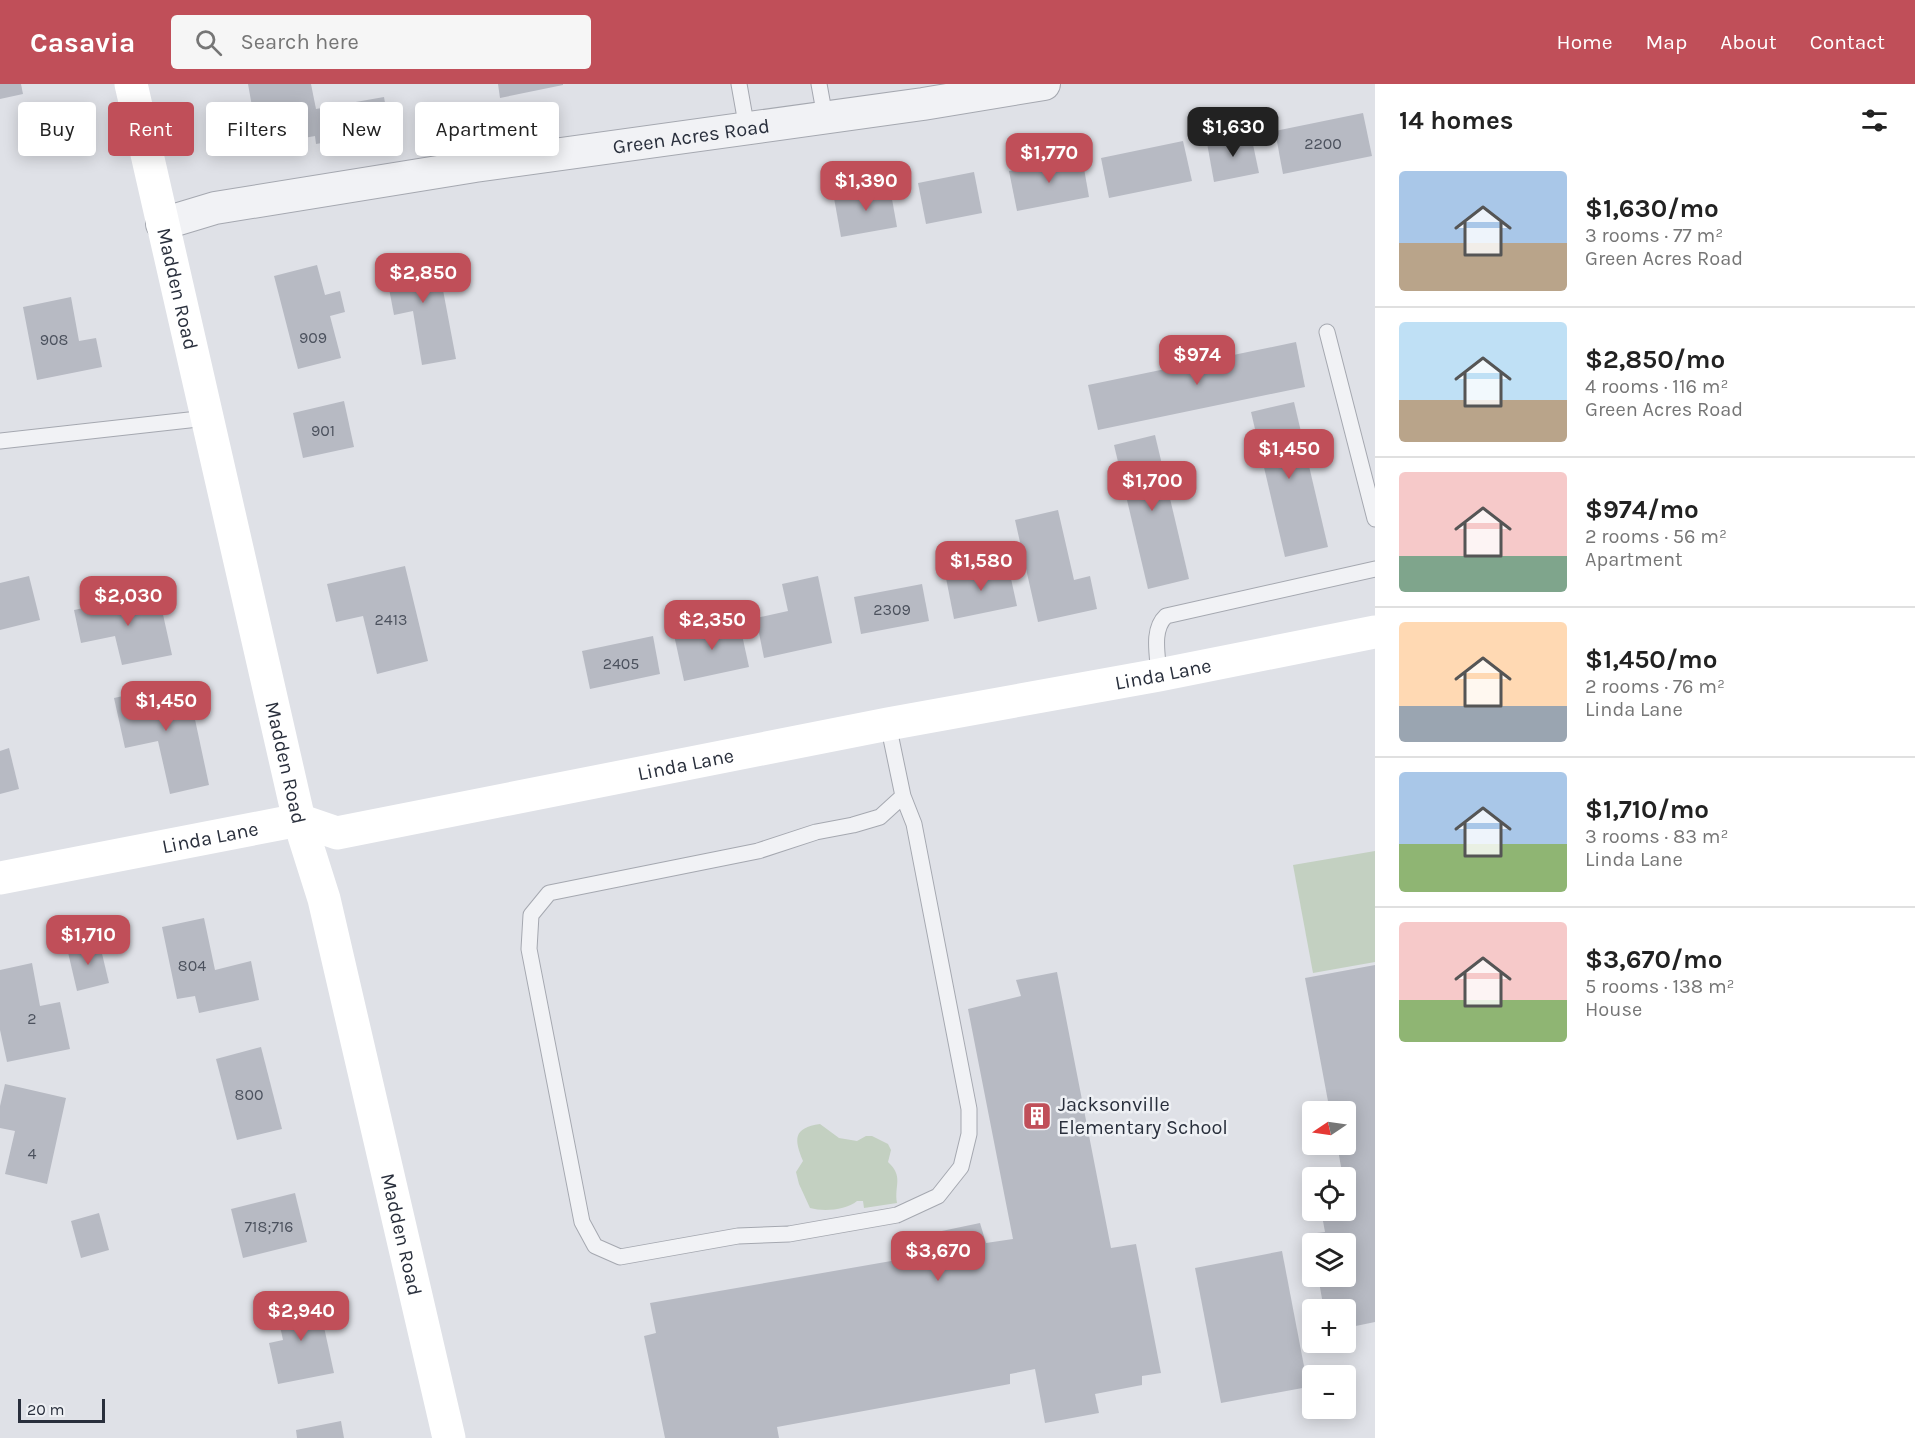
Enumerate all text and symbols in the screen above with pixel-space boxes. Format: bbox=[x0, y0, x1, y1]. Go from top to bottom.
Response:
search box bbox=[171, 15, 591, 69]
text: Casavia bbox=[30, 26, 135, 59]
icon: search bbox=[192, 26, 225, 59]
text: Search here bbox=[240, 29, 359, 55]
text: Home bbox=[1557, 30, 1613, 54]
text: Map bbox=[1646, 30, 1687, 54]
text: About bbox=[1720, 30, 1777, 54]
text: Contact bbox=[1810, 30, 1885, 54]
chip: Buy bbox=[18, 102, 96, 156]
chip: Rent bbox=[108, 102, 194, 156]
chip: Filters bbox=[206, 102, 308, 156]
chip: New bbox=[320, 102, 403, 156]
chip: Apartment bbox=[415, 102, 559, 156]
icon: filters bbox=[1858, 104, 1891, 137]
text: 14 homes bbox=[1399, 105, 1513, 136]
pin: $1,630 bbox=[1184, 107, 1282, 158]
street label: Green Acres Road bbox=[611, 114, 771, 158]
text: $1,630 bbox=[1201, 115, 1265, 138]
pin: $1,770 bbox=[1000, 133, 1098, 184]
house number: 2200 bbox=[1304, 134, 1342, 153]
text: $1,770 bbox=[1020, 141, 1078, 164]
pin: $1,390 bbox=[817, 161, 915, 212]
text: $1,390 bbox=[834, 169, 898, 192]
text: $1,630/mo bbox=[1585, 193, 1719, 224]
icon: home bbox=[1447, 195, 1519, 267]
text: 3 rooms · 77 m² bbox=[1585, 224, 1723, 247]
street label: Madden Road bbox=[153, 225, 203, 352]
text: Green Acres Road bbox=[1585, 247, 1743, 270]
pin: $2,850 bbox=[374, 253, 472, 304]
text: $2,850 bbox=[389, 261, 457, 284]
house number: 909 bbox=[299, 328, 327, 347]
house number: 908 bbox=[40, 330, 68, 349]
pin: $974 bbox=[1161, 335, 1233, 386]
text: $974 bbox=[1173, 343, 1221, 366]
text: $2,850/mo bbox=[1585, 344, 1725, 375]
icon: home bbox=[1447, 346, 1519, 418]
text: 4 rooms · 116 m² bbox=[1585, 375, 1728, 398]
text: Green Acres Road bbox=[1585, 398, 1743, 421]
house number: 901 bbox=[311, 421, 335, 440]
pin: $1,450 bbox=[1240, 429, 1338, 480]
text: $1,450 bbox=[1258, 437, 1320, 460]
pin: $1,700 bbox=[1103, 461, 1201, 512]
text: $1,700 bbox=[1121, 469, 1183, 492]
text: $974/mo bbox=[1585, 494, 1699, 525]
icon: home bbox=[1447, 496, 1519, 568]
text: 2 rooms · 56 m² bbox=[1585, 525, 1727, 548]
pin: $1,580 bbox=[932, 541, 1030, 592]
text: Apartment bbox=[1585, 548, 1683, 571]
text: $1,580 bbox=[949, 549, 1013, 572]
pin: $2,030 bbox=[79, 576, 177, 627]
text: $2,030 bbox=[94, 584, 162, 607]
pin: $2,350 bbox=[663, 600, 761, 651]
house number: 2309 bbox=[873, 600, 911, 619]
text: $2,350 bbox=[678, 608, 746, 631]
house number: 2413 bbox=[375, 610, 407, 629]
text: $1,450/mo bbox=[1585, 644, 1717, 675]
icon: home bbox=[1447, 646, 1519, 718]
street label: Linda Lane bbox=[1113, 653, 1213, 694]
house number: 2405 bbox=[603, 654, 639, 673]
text: 2 rooms · 76 m² bbox=[1585, 675, 1725, 698]
pin: $1,450 bbox=[117, 681, 215, 732]
text: $1,450 bbox=[135, 689, 197, 712]
text: Linda Lane bbox=[1585, 698, 1683, 721]
street label: Madden Road bbox=[261, 699, 311, 826]
street label: Linda Lane bbox=[635, 743, 736, 785]
text: $1,710/mo bbox=[1585, 794, 1709, 825]
icon: home bbox=[1447, 796, 1519, 868]
street label: Linda Lane bbox=[160, 817, 260, 858]
text: 3 rooms · 83 m² bbox=[1585, 825, 1729, 848]
text: Linda Lane bbox=[1585, 848, 1683, 871]
pin: $1,710 bbox=[39, 915, 137, 966]
text: $1,710 bbox=[60, 923, 116, 946]
text: $3,670/mo bbox=[1585, 944, 1722, 975]
icon: home bbox=[1447, 946, 1519, 1018]
house number: 804 bbox=[178, 956, 206, 975]
text: 5 rooms · 138 m² bbox=[1585, 975, 1735, 998]
text: House bbox=[1585, 998, 1642, 1021]
house number: 2 bbox=[27, 1009, 37, 1028]
house number: 800 bbox=[235, 1085, 263, 1104]
place label: Jacksonville Elementary School bbox=[1058, 1093, 1228, 1139]
building icon: Jacksonville Elementary School bbox=[1021, 1100, 1053, 1132]
north arrow bbox=[1302, 1101, 1356, 1155]
map controls bbox=[1302, 1101, 1356, 1419]
house number: 4 bbox=[28, 1144, 37, 1163]
button: locate bbox=[1302, 1167, 1356, 1221]
street label: Madden Road bbox=[376, 1171, 427, 1298]
house number: 718;716 bbox=[245, 1217, 293, 1236]
pin: $3,670 bbox=[889, 1231, 987, 1282]
button: layers bbox=[1302, 1233, 1356, 1287]
text: $3,670 bbox=[905, 1239, 971, 1262]
pin: $2,940 bbox=[252, 1291, 350, 1342]
text: $2,940 bbox=[267, 1299, 335, 1322]
button: + bbox=[1302, 1299, 1356, 1353]
button: − bbox=[1302, 1365, 1356, 1419]
scale bar bbox=[18, 1396, 105, 1424]
text: 20 m bbox=[27, 1400, 65, 1419]

